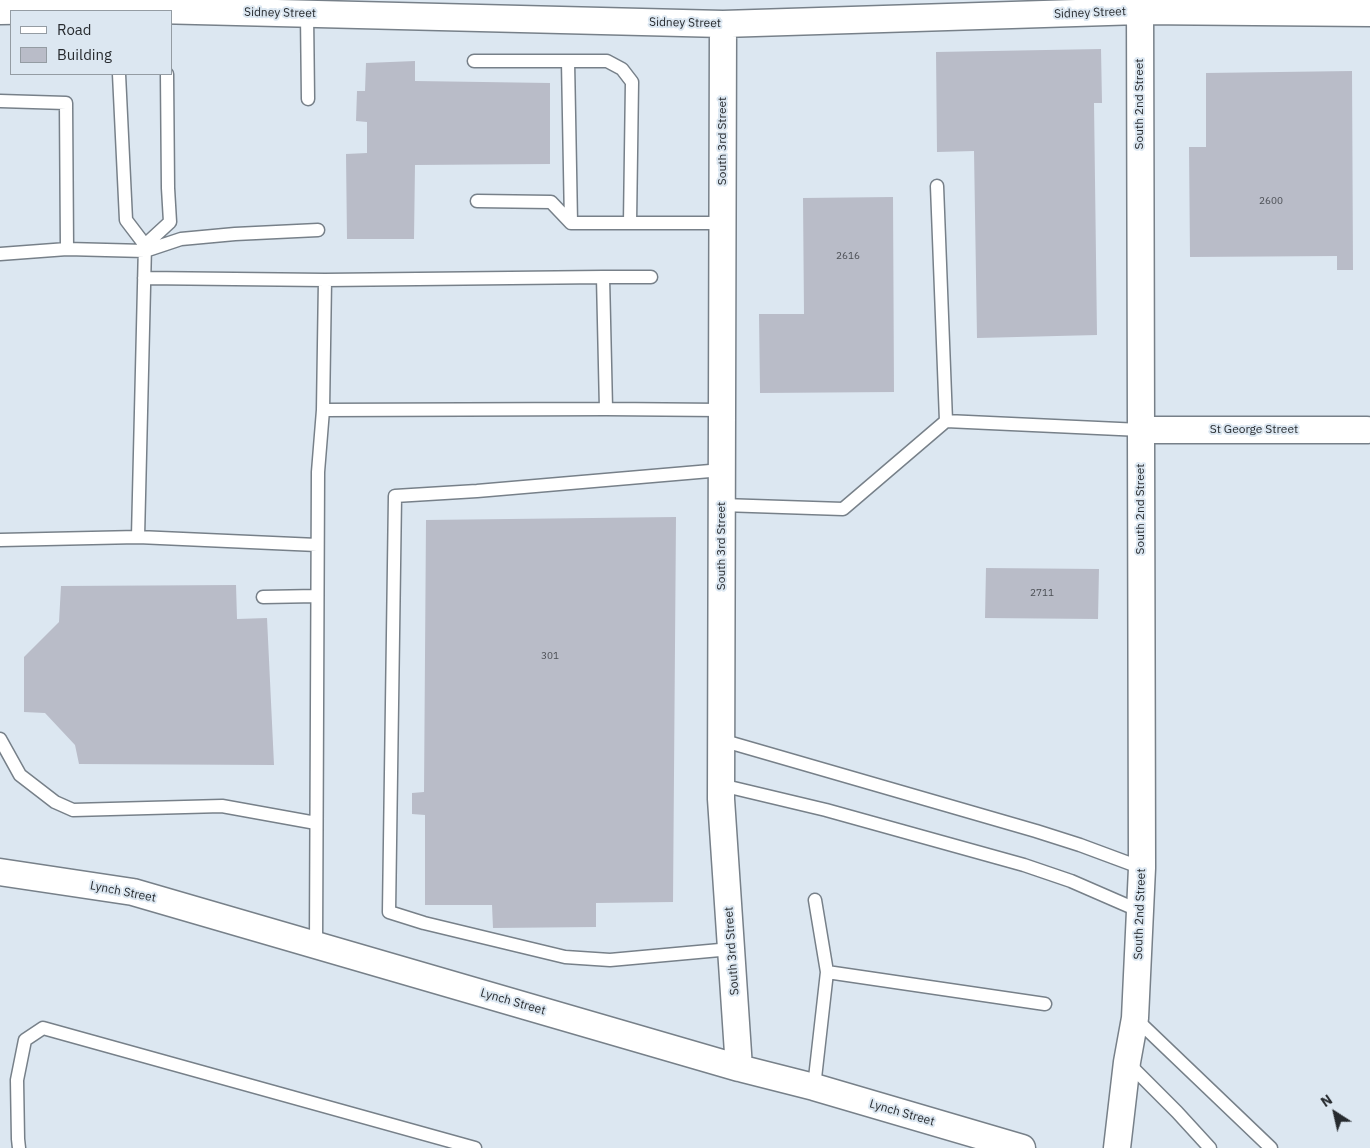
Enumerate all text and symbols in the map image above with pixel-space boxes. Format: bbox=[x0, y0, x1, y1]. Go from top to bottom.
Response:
street label: Sidney Street bbox=[244, 5, 316, 21]
street label: Sidney Street bbox=[1054, 5, 1126, 21]
legend bbox=[10, 10, 172, 75]
street label: Sidney Street bbox=[649, 15, 721, 31]
text: Road bbox=[57, 20, 92, 39]
text: Building bbox=[57, 45, 112, 64]
street label: South 2nd Street bbox=[1133, 58, 1147, 150]
street label: South 3rd Street bbox=[716, 97, 730, 185]
house number: 2600 bbox=[1259, 195, 1283, 207]
house number: 2616 bbox=[836, 250, 860, 262]
street label: St George Street bbox=[1210, 423, 1298, 437]
street label: South 2nd Street bbox=[1134, 463, 1148, 555]
street label: South 3rd Street bbox=[715, 502, 729, 590]
house number: 2711 bbox=[1030, 587, 1054, 599]
house number: 301 bbox=[541, 650, 559, 662]
street label: South 2nd Street bbox=[1131, 868, 1149, 960]
street label: Lynch Street bbox=[89, 879, 157, 905]
street label: South 3rd Street bbox=[722, 906, 742, 996]
street label: Lynch Street bbox=[479, 986, 547, 1018]
north arrow bbox=[1310, 1088, 1360, 1138]
text: N bbox=[1317, 1090, 1336, 1111]
street label: Lynch Street bbox=[868, 1097, 936, 1129]

